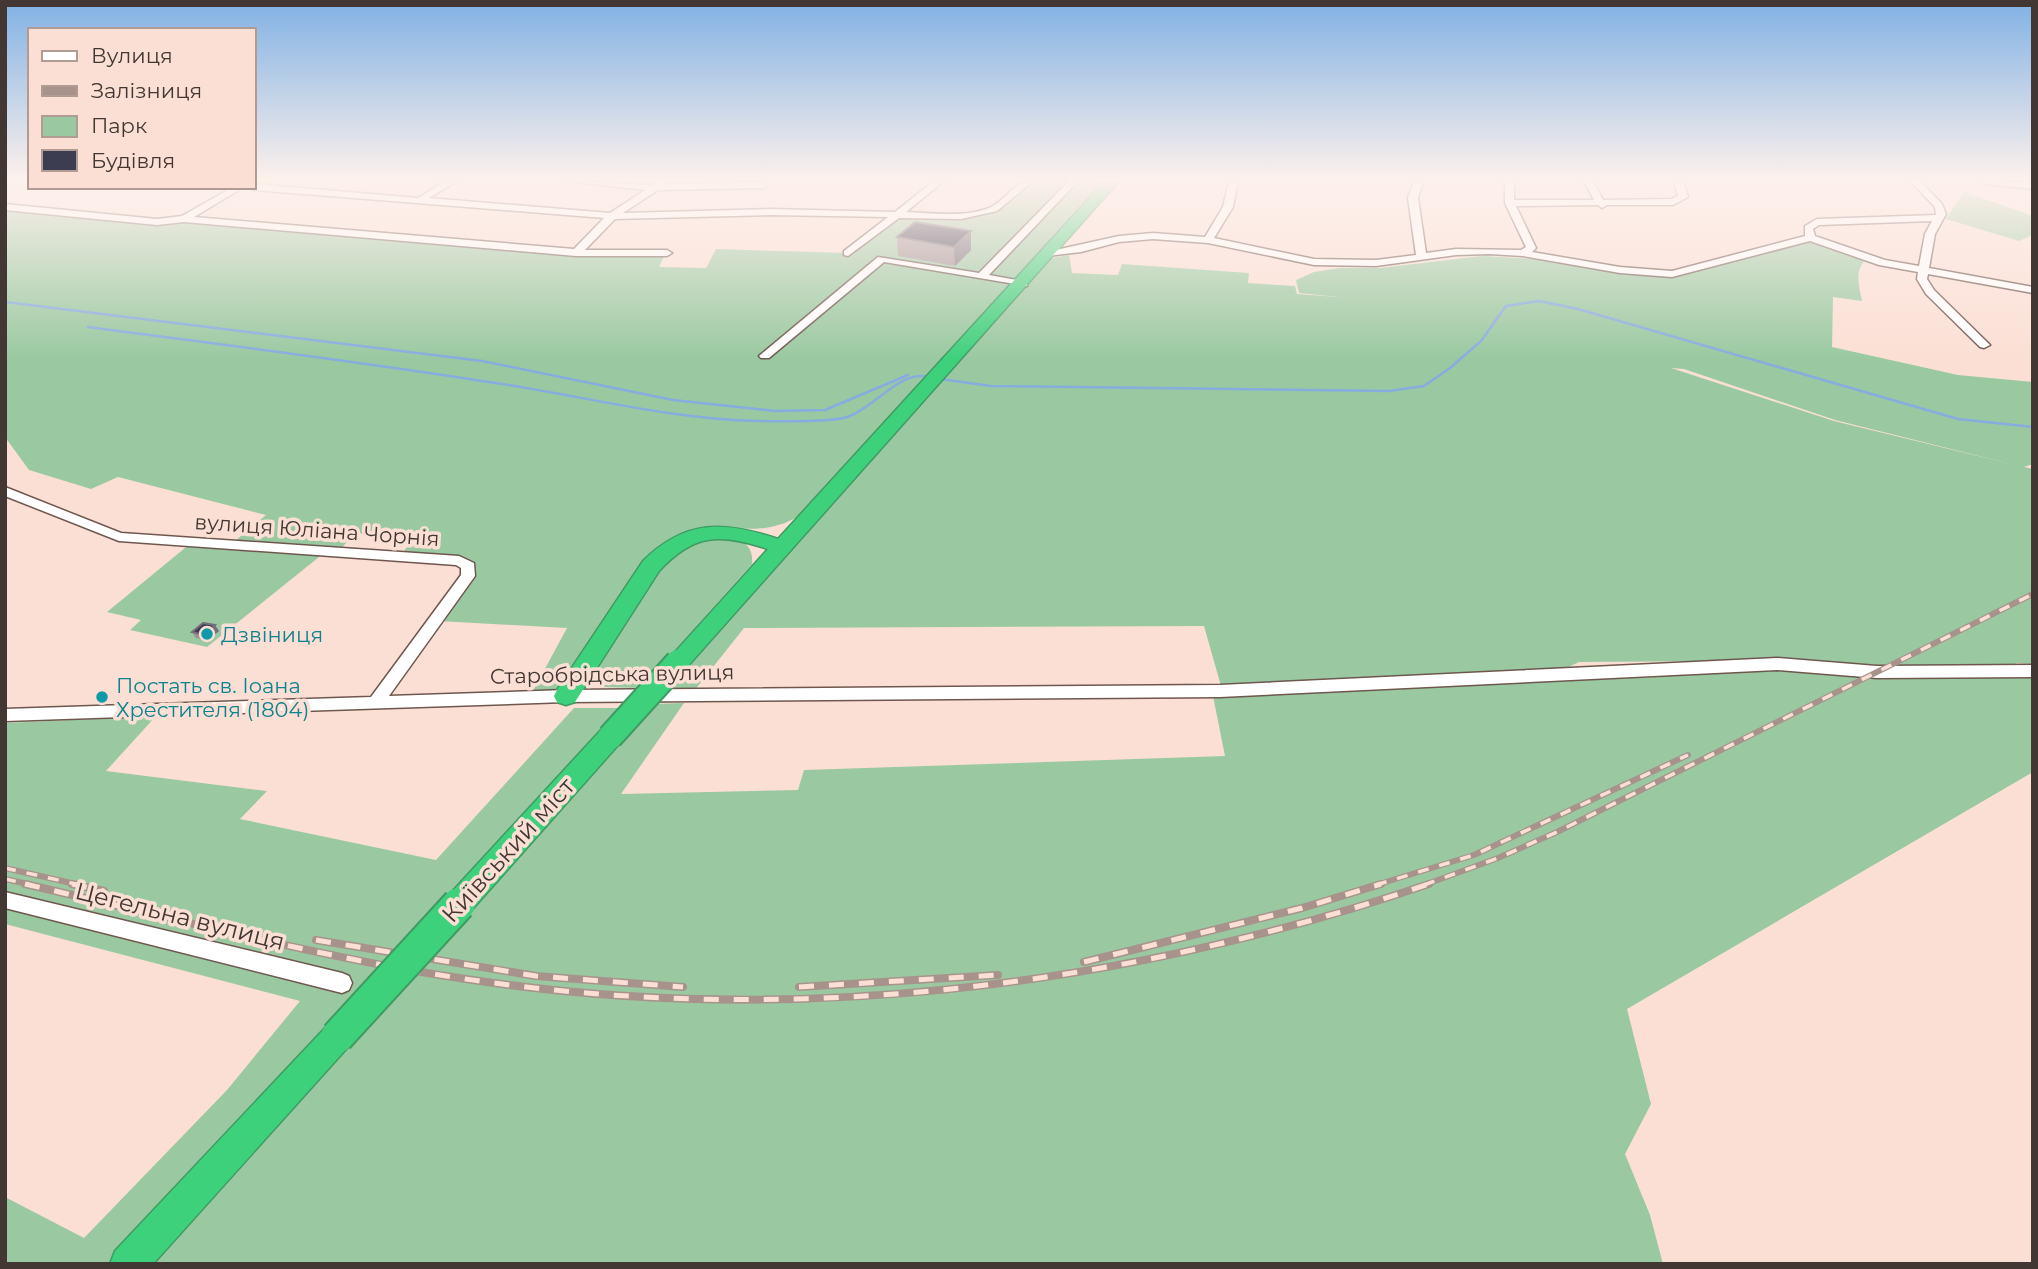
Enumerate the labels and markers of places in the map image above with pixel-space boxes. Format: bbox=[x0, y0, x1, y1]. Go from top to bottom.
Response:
place label: Дзвіниця bbox=[221, 622, 323, 647]
marker: Дзвіниця bbox=[199, 626, 215, 642]
place label: Постать св. Іоана Хрестителя (1804) bbox=[116, 673, 309, 722]
marker: Постать св. Іоана Хрестителя (1804) bbox=[94, 689, 110, 705]

